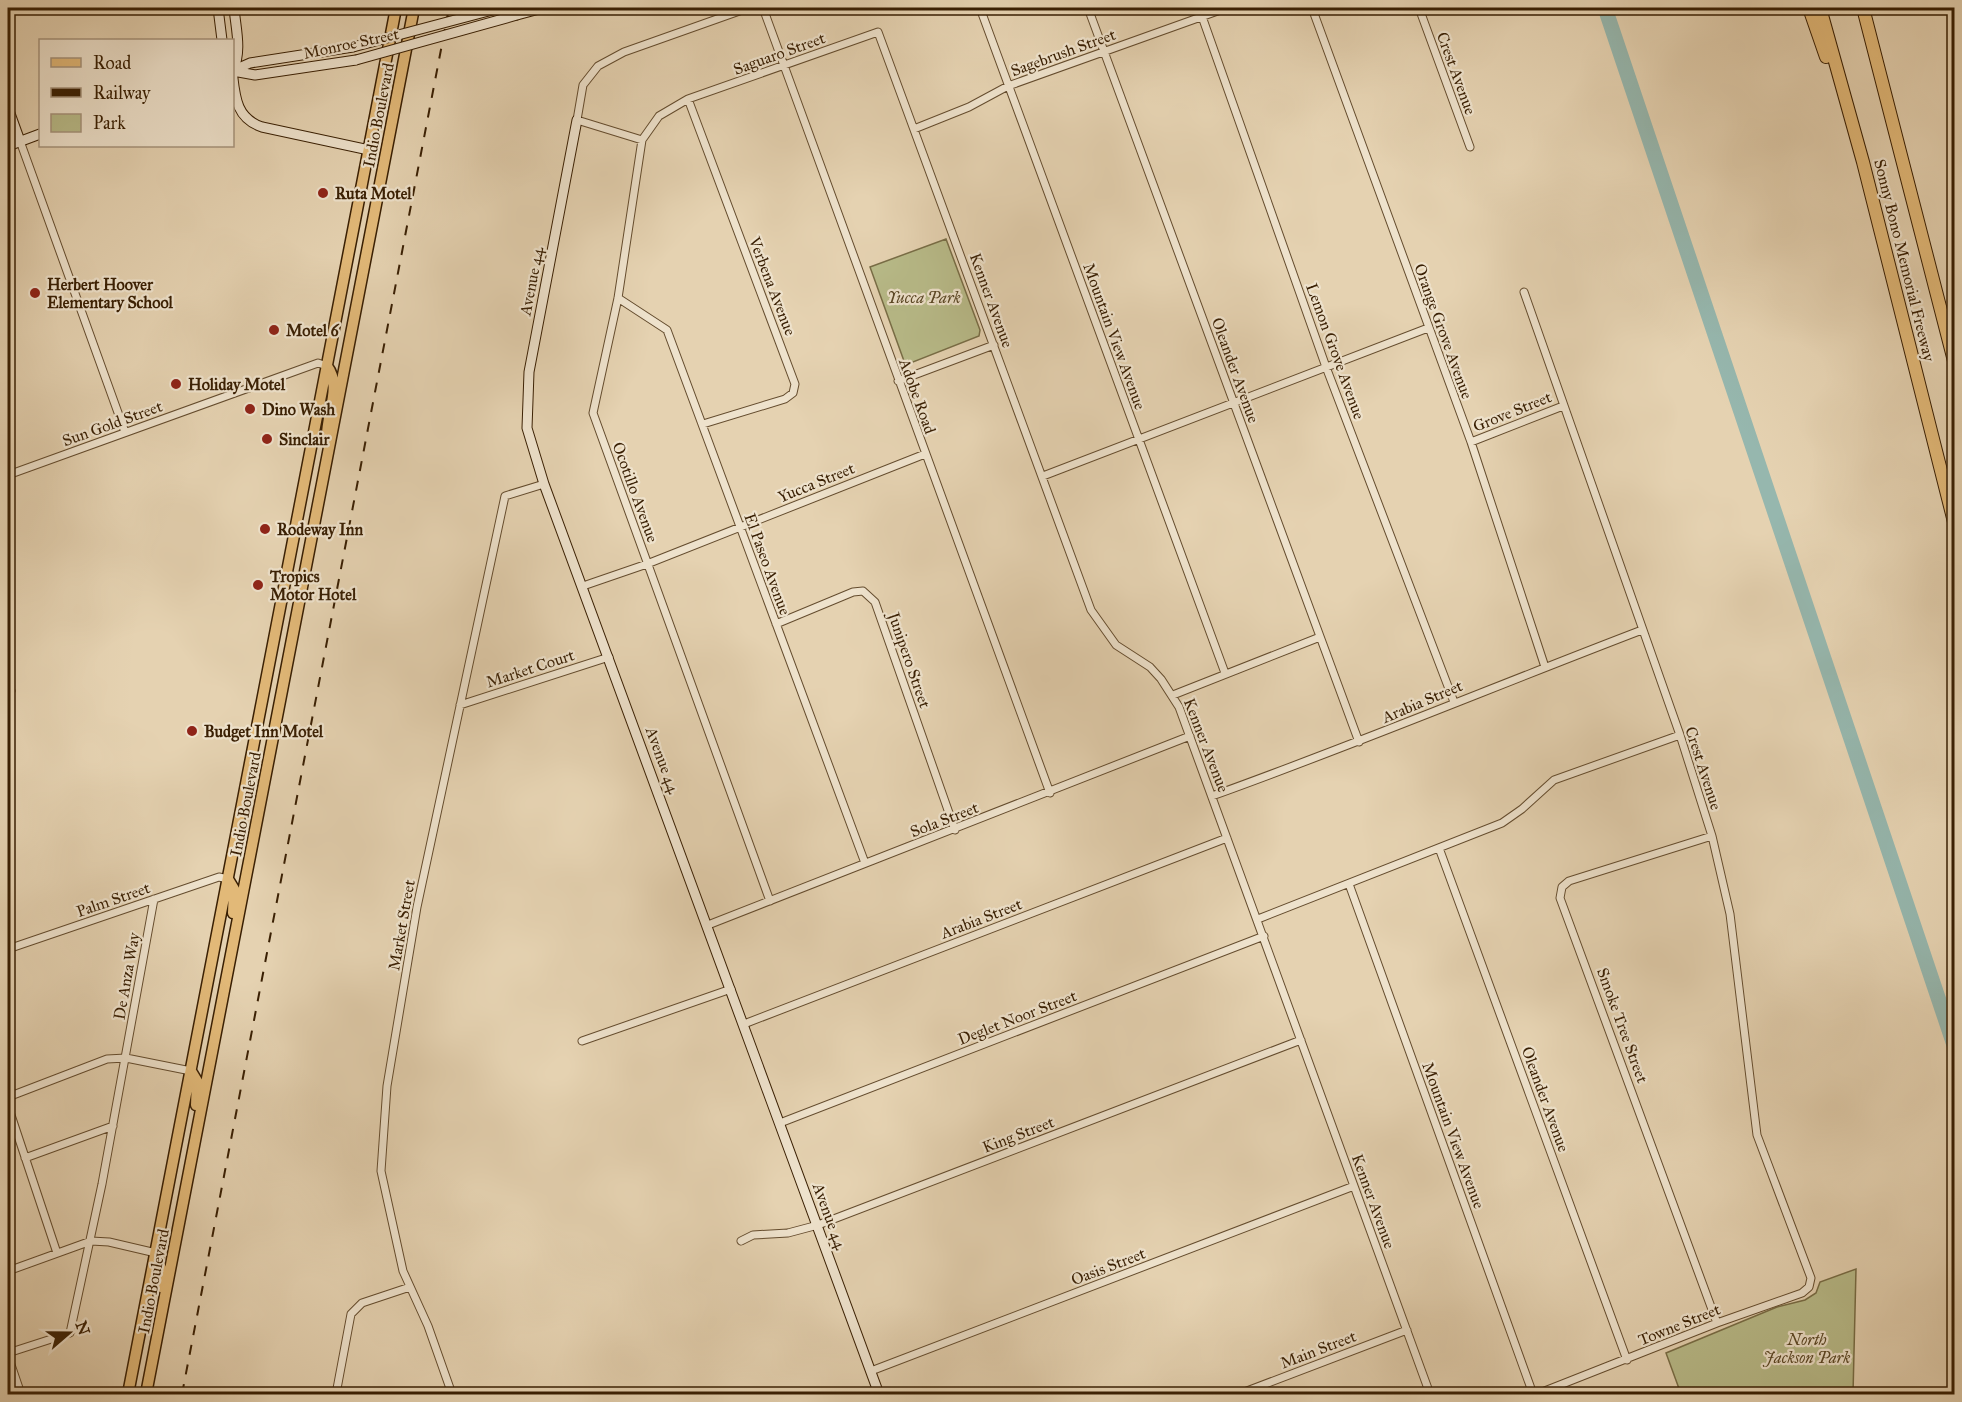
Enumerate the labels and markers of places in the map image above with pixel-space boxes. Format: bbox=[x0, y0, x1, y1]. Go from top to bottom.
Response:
place label: Ruta Motel bbox=[335, 184, 412, 203]
marker: Ruta Motel bbox=[316, 186, 330, 200]
place label: Herbert Hoover Elementary School bbox=[47, 275, 173, 313]
marker: Herbert Hoover Elementary School bbox=[28, 286, 42, 300]
place label: Motel 6 bbox=[286, 321, 340, 340]
marker: Motel 6 bbox=[267, 323, 281, 337]
place label: Holiday Motel bbox=[188, 375, 286, 395]
marker: Holiday Motel bbox=[169, 377, 183, 391]
place label: Dino Wash bbox=[262, 400, 335, 419]
marker: Dino Wash bbox=[243, 402, 257, 416]
place label: Sinclair bbox=[279, 430, 330, 449]
marker: Sinclair bbox=[260, 432, 274, 446]
place label: Rodeway Inn bbox=[277, 520, 363, 540]
marker: Rodeway Inn bbox=[258, 522, 272, 536]
place label: Tropics Motor Hotel bbox=[269, 567, 357, 604]
marker: Tropics Motor Hotel bbox=[251, 578, 265, 592]
place label: Budget Inn Motel bbox=[204, 722, 324, 742]
marker: Budget Inn Motel bbox=[185, 724, 199, 738]

